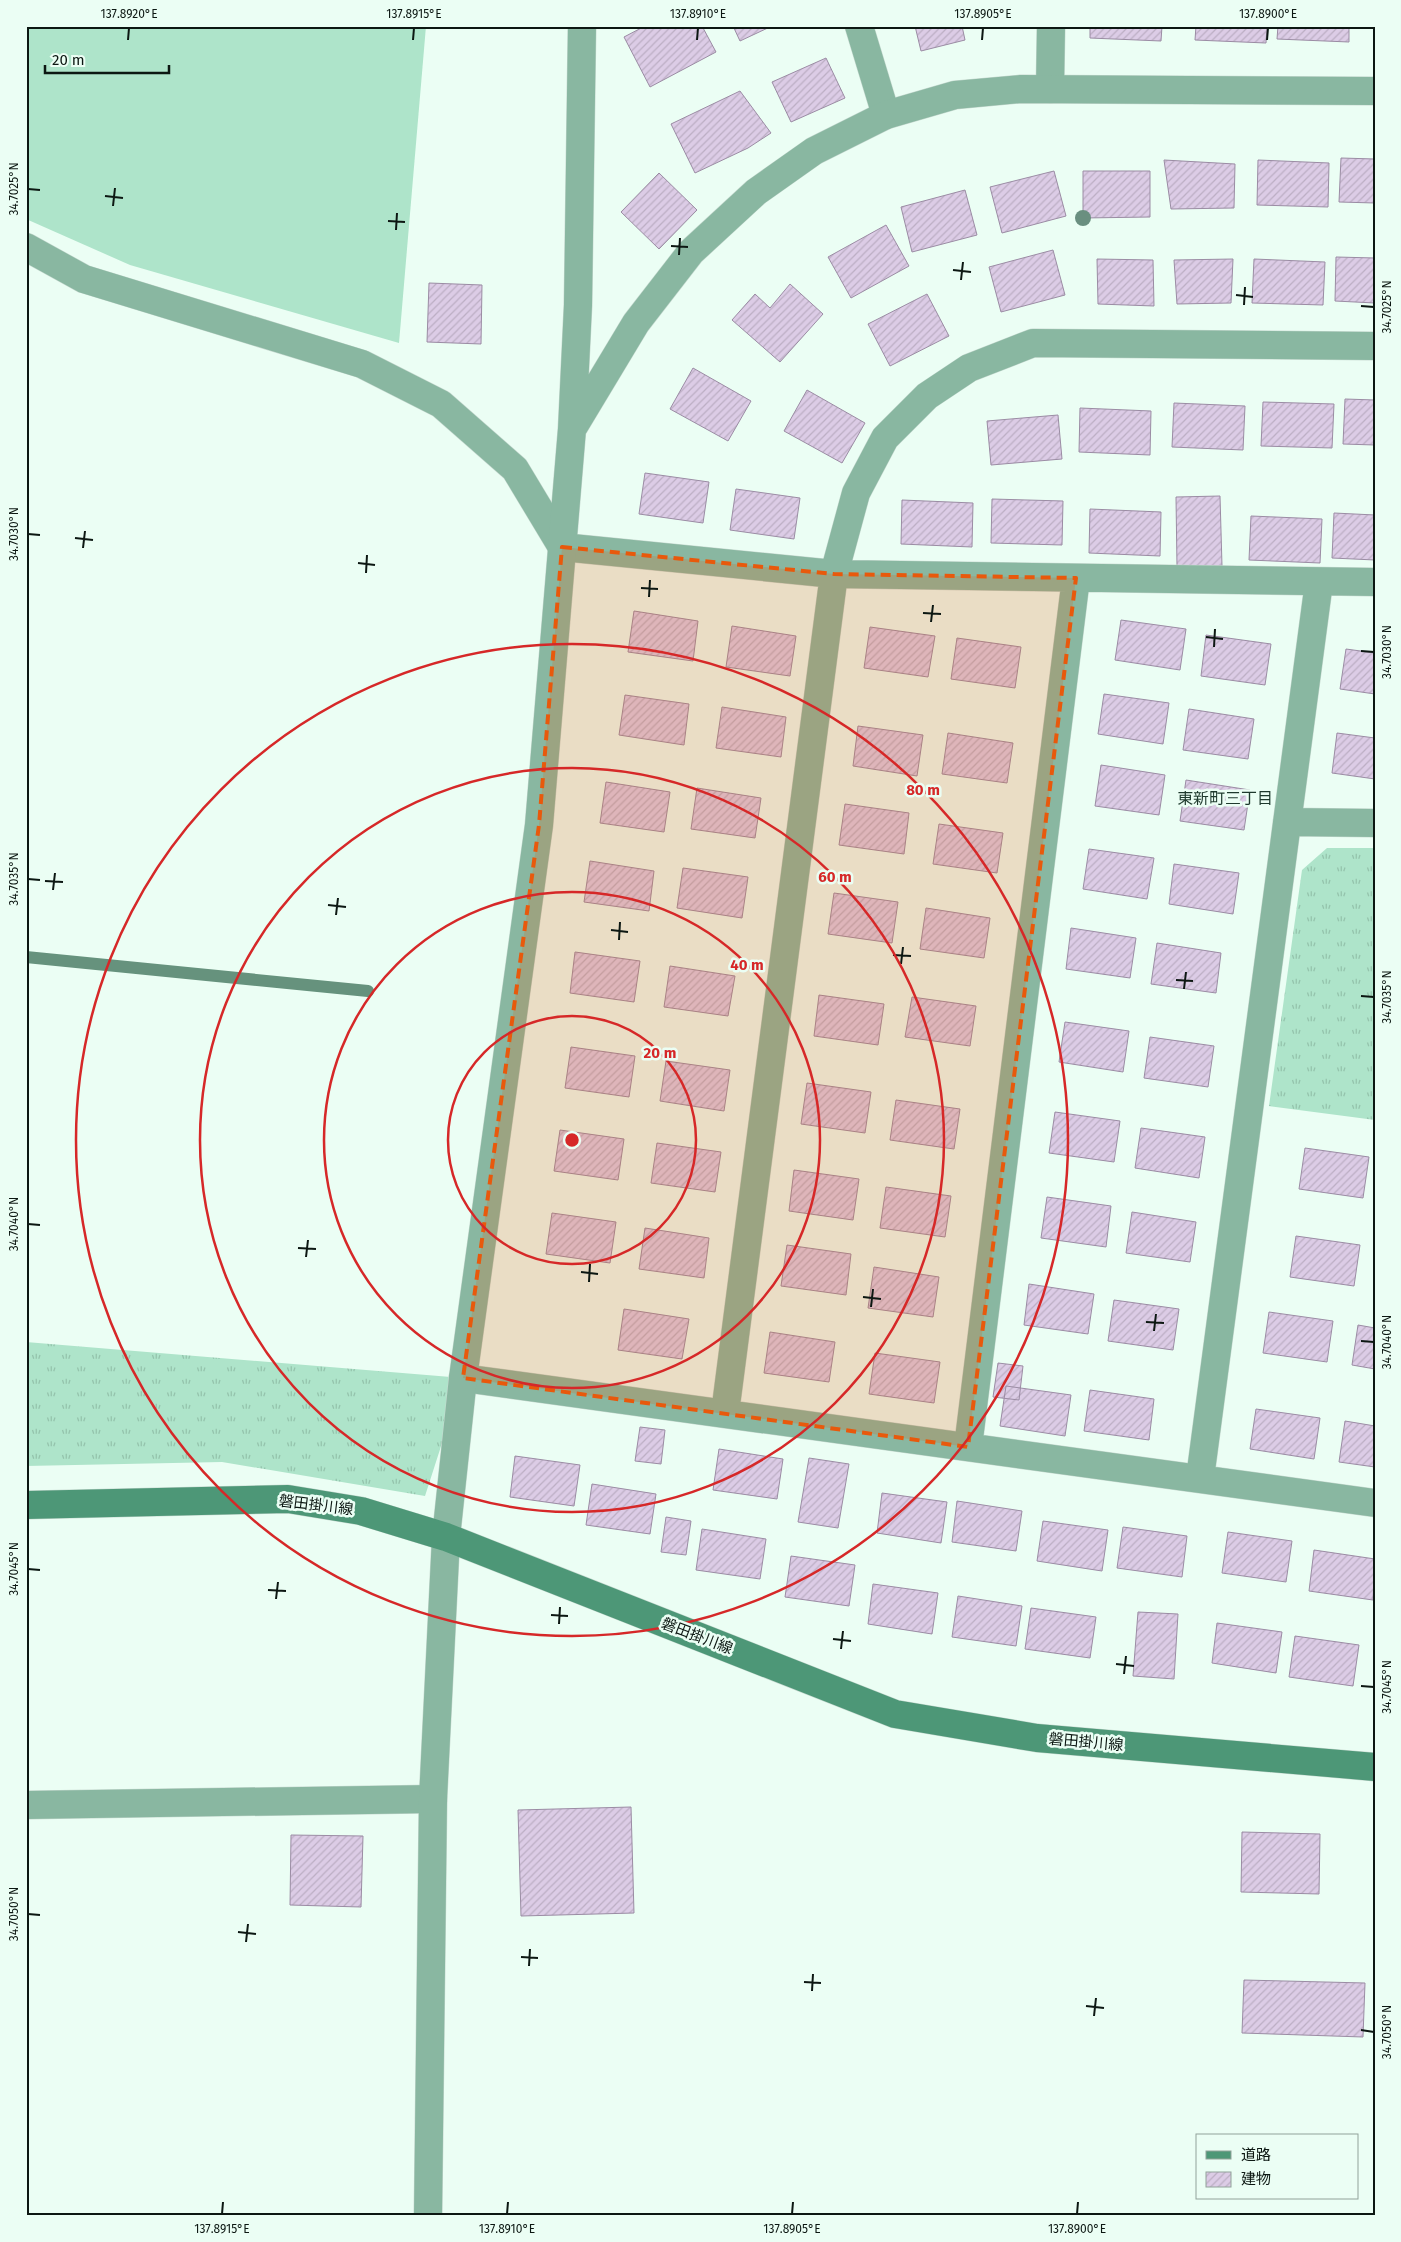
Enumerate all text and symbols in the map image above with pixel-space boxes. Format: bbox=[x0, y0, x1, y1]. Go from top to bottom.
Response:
text: 137.8920°E bbox=[100, 7, 158, 21]
text: 137.8915°E bbox=[386, 7, 442, 21]
text: 137.8910°E bbox=[670, 7, 726, 21]
text: 137.8905°E bbox=[954, 7, 1012, 21]
text: 137.8900°E bbox=[1239, 7, 1297, 21]
scale bar bbox=[45, 42, 169, 74]
text: 20 m bbox=[52, 51, 85, 69]
text: 34.7025°N bbox=[7, 162, 21, 216]
text: 34.7025°N bbox=[1380, 280, 1394, 334]
text: 34.7030°N bbox=[7, 507, 21, 561]
text: 34.7030°N bbox=[1380, 625, 1394, 679]
text: 80 m bbox=[906, 781, 940, 799]
district label: 東新町三丁目 bbox=[1177, 789, 1273, 808]
text: 34.7035°N bbox=[7, 852, 21, 906]
text: 60 m bbox=[818, 868, 852, 886]
text: 40 m bbox=[730, 956, 764, 974]
text: 34.7035°N bbox=[1380, 970, 1394, 1024]
text: 20 m bbox=[644, 1044, 676, 1062]
centre of rings bbox=[563, 1131, 581, 1149]
text: 34.7040°N bbox=[7, 1197, 21, 1251]
text: 34.7040°N bbox=[1380, 1315, 1394, 1369]
street label: 磐田掛川線 bbox=[278, 1491, 354, 1519]
text: 34.7045°N bbox=[7, 1542, 21, 1596]
street label: 磐田掛川線 bbox=[659, 1614, 735, 1658]
text: 34.7045°N bbox=[1380, 1660, 1394, 1714]
street label: 磐田掛川線 bbox=[1048, 1730, 1124, 1754]
text: 34.7050°N bbox=[7, 1887, 21, 1941]
text: 34.7050°N bbox=[1380, 2005, 1394, 2059]
legend bbox=[1196, 2134, 1358, 2200]
text: 道路 bbox=[1241, 2146, 1271, 2164]
text: 建物 bbox=[1241, 2170, 1271, 2188]
text: 137.8915°E bbox=[194, 2222, 250, 2236]
text: 137.8910°E bbox=[479, 2222, 535, 2236]
text: 137.8905°E bbox=[763, 2222, 821, 2236]
text: 137.8900°E bbox=[1048, 2222, 1106, 2236]

